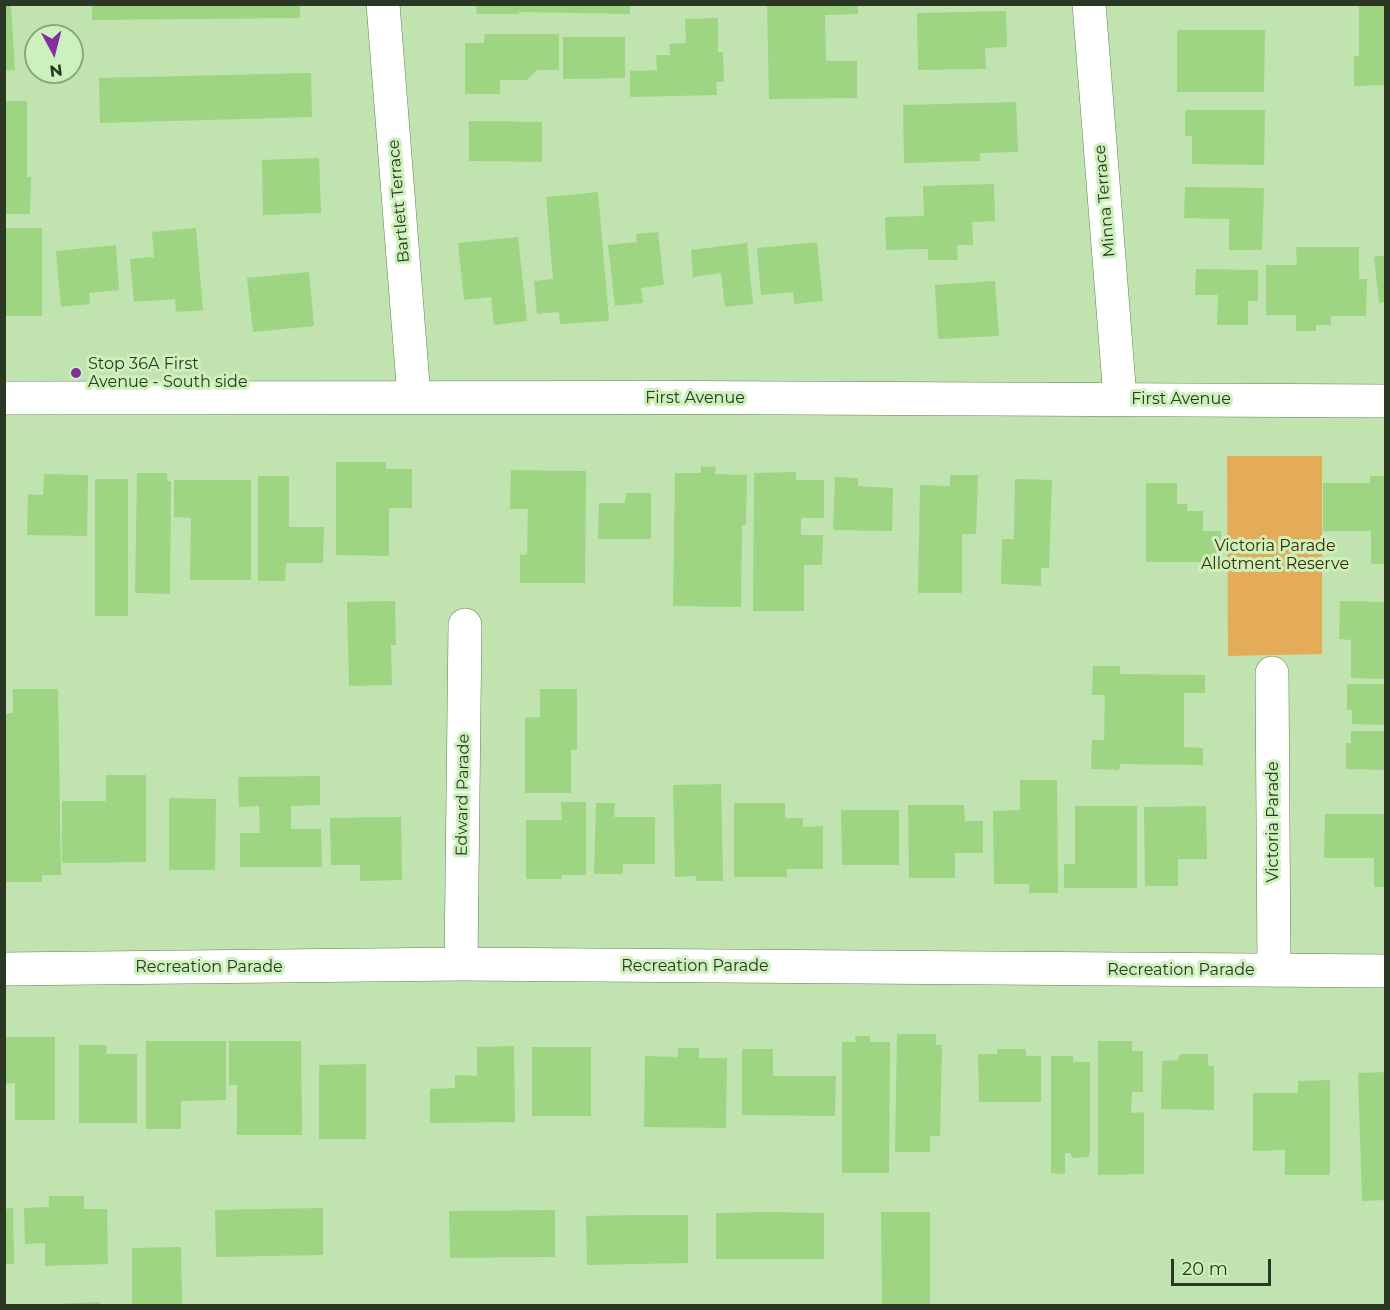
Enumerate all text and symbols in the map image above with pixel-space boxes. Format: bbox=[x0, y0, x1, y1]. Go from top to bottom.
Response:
north arrow bbox=[24, 24, 84, 84]
text: N bbox=[48, 60, 64, 81]
street label: Bartlett Terrace bbox=[384, 139, 414, 263]
street label: Minna Terrace bbox=[1091, 144, 1119, 258]
place label: Stop 36A First Avenue - South side bbox=[88, 354, 248, 392]
marker: Stop 36A First Avenue - South side bbox=[69, 366, 83, 380]
street label: First Avenue bbox=[645, 388, 745, 408]
street label: First Avenue bbox=[1131, 389, 1231, 409]
park label: Victoria Parade Allotment Reserve bbox=[1201, 536, 1349, 574]
street label: Edward Parade bbox=[452, 734, 474, 856]
street label: Victoria Parade bbox=[1263, 761, 1283, 883]
street label: Recreation Parade bbox=[621, 956, 769, 976]
street label: Recreation Parade bbox=[135, 957, 283, 977]
street label: Recreation Parade bbox=[1107, 960, 1255, 980]
scale bar bbox=[1174, 1247, 1274, 1285]
text: 20 m bbox=[1182, 1258, 1228, 1280]

